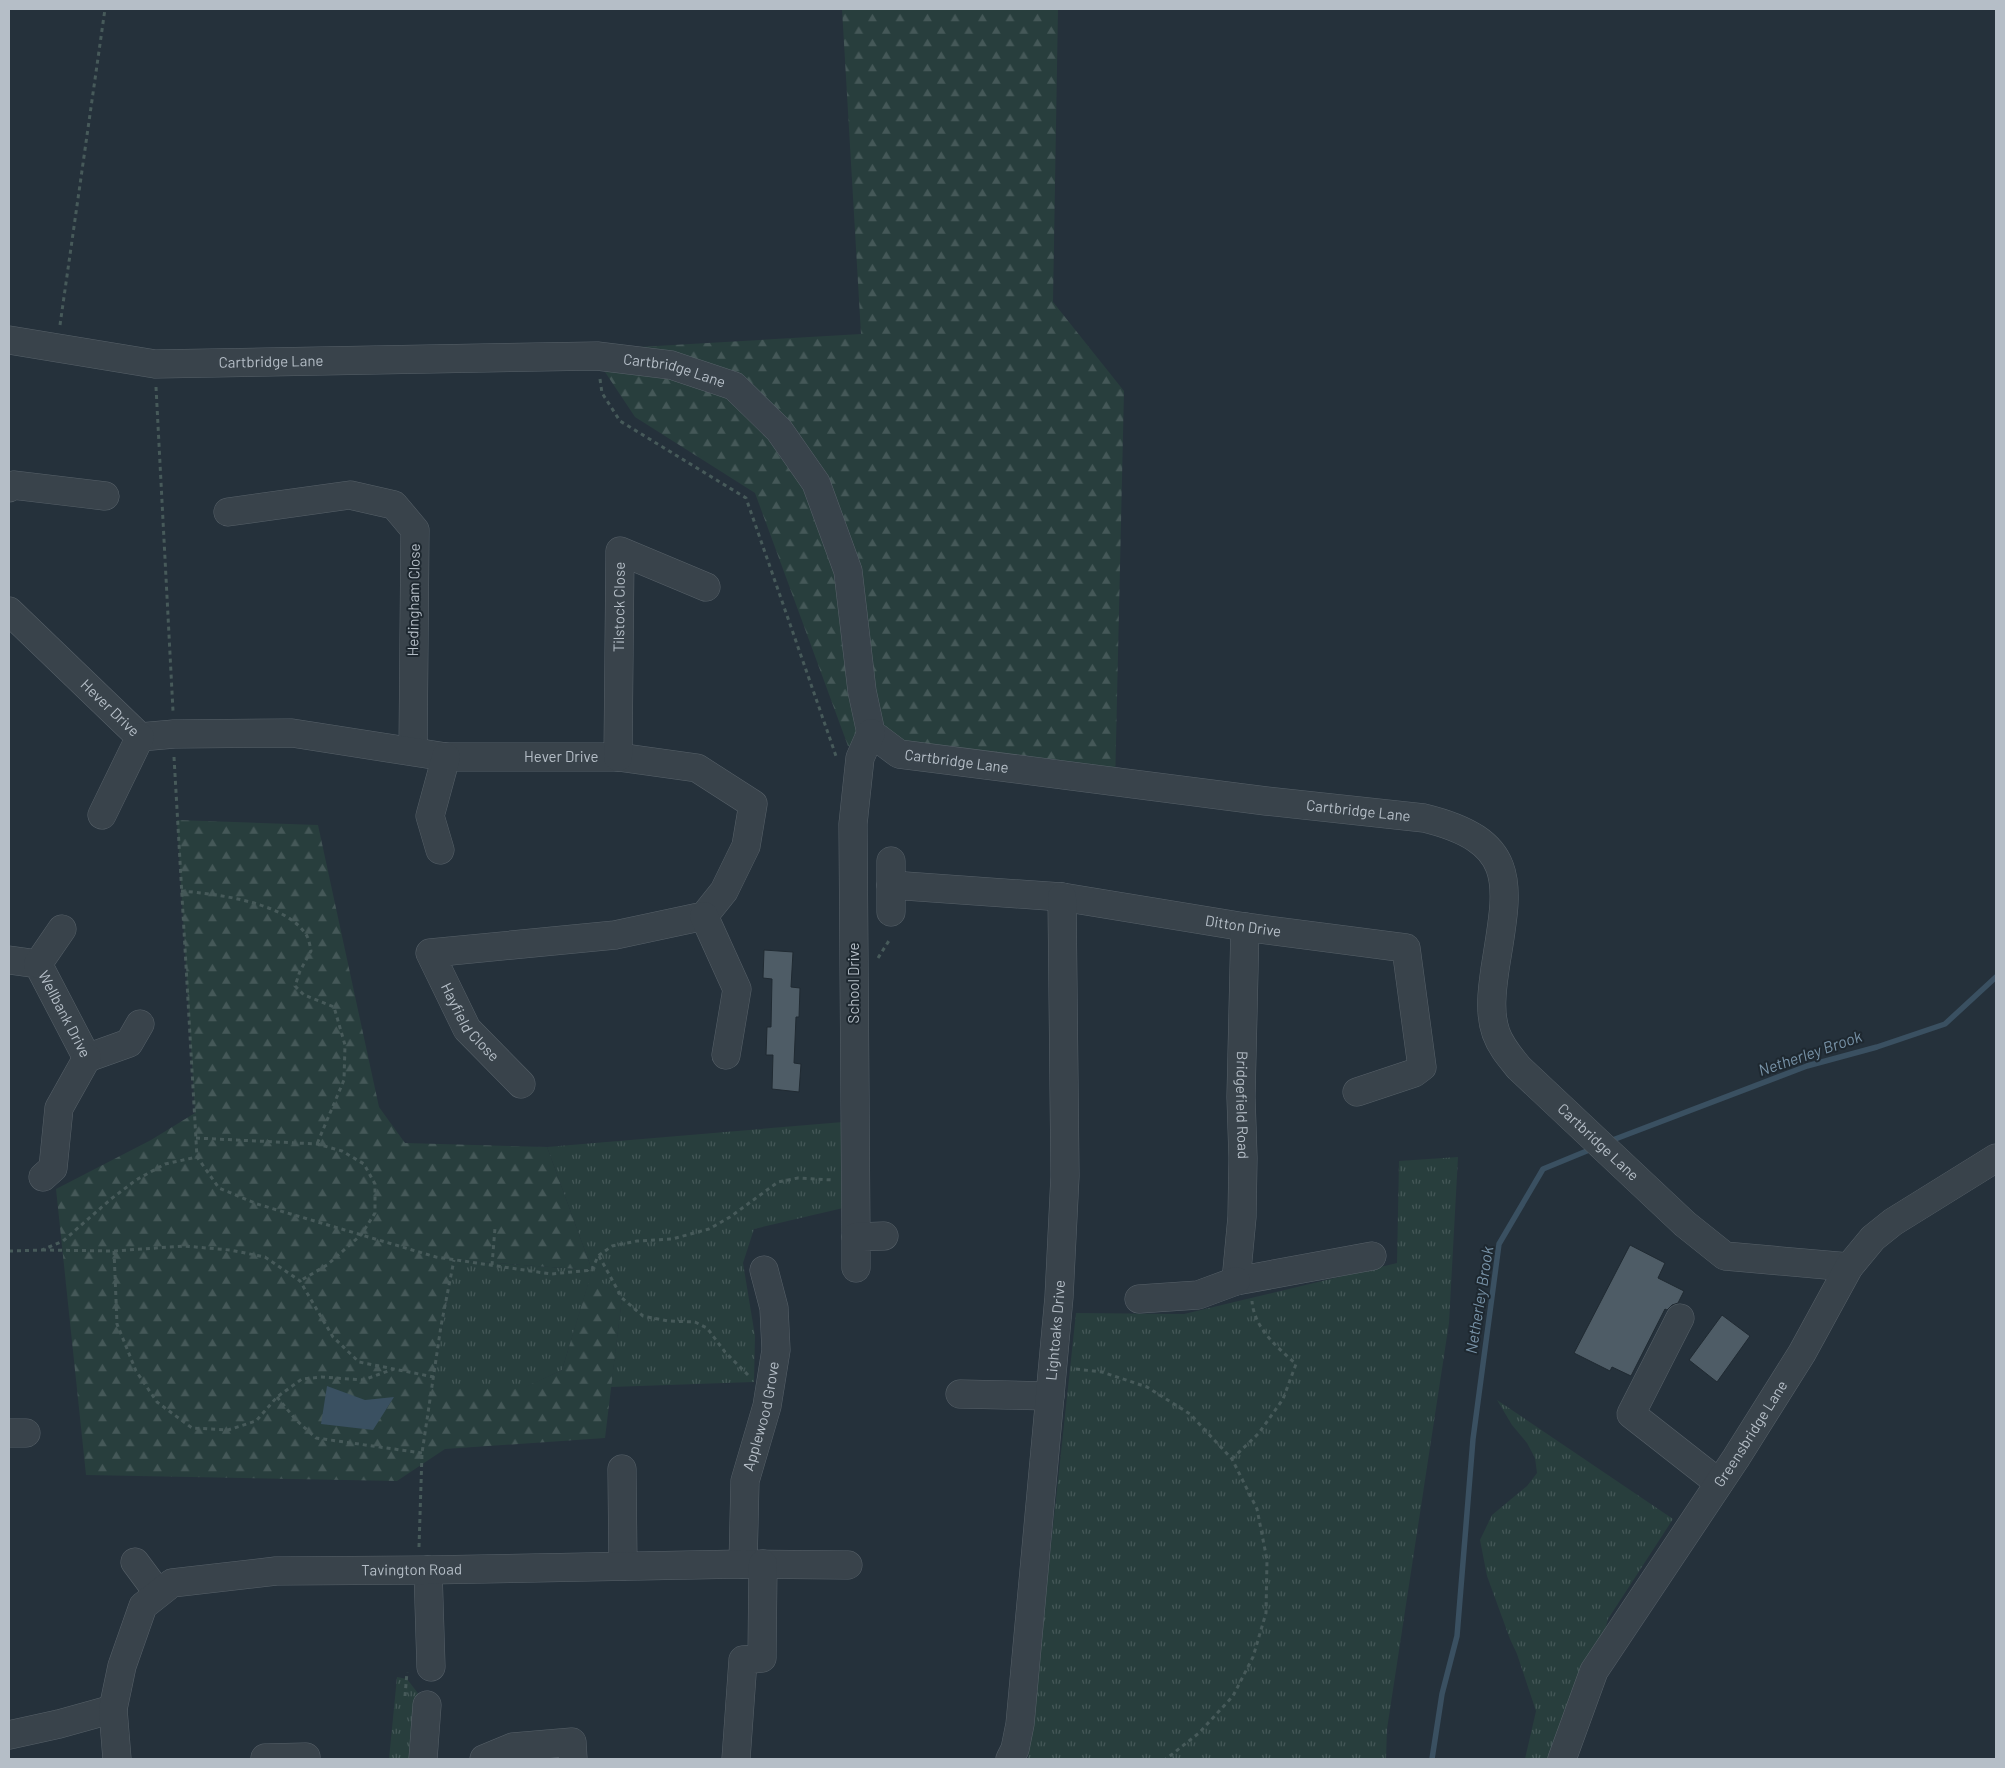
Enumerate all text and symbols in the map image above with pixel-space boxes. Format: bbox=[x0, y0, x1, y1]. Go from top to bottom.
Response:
street label: Cartbridge Lane bbox=[622, 349, 728, 391]
street label: Cartbridge Lane bbox=[218, 351, 324, 371]
street label: Hedingham Close bbox=[403, 543, 423, 657]
street label: Tilstock Close bbox=[609, 562, 628, 652]
street label: Hever Drive bbox=[78, 675, 144, 740]
street label: Cartbridge Lane bbox=[904, 745, 1010, 776]
street label: Hever Drive bbox=[524, 747, 598, 765]
street label: Cartbridge Lane bbox=[1306, 795, 1412, 825]
street label: Ditton Drive bbox=[1204, 911, 1282, 940]
street label: School Drive bbox=[844, 943, 862, 1023]
street label: Wellbank Drive bbox=[35, 967, 95, 1060]
street label: Hayfield Close bbox=[438, 979, 503, 1064]
water label: Netherley Brook bbox=[1756, 1026, 1864, 1079]
street label: Bridgefield Road bbox=[1233, 1051, 1253, 1159]
street label: Cartbridge Lane bbox=[1554, 1099, 1643, 1184]
water label: Netherley Brook bbox=[1461, 1245, 1496, 1355]
street label: Lightoaks Drive bbox=[1041, 1280, 1068, 1381]
street label: Applewood Grove bbox=[738, 1360, 782, 1473]
street label: Greensbridge Lane bbox=[1709, 1377, 1791, 1490]
street label: Tavington Road bbox=[361, 1559, 462, 1578]

